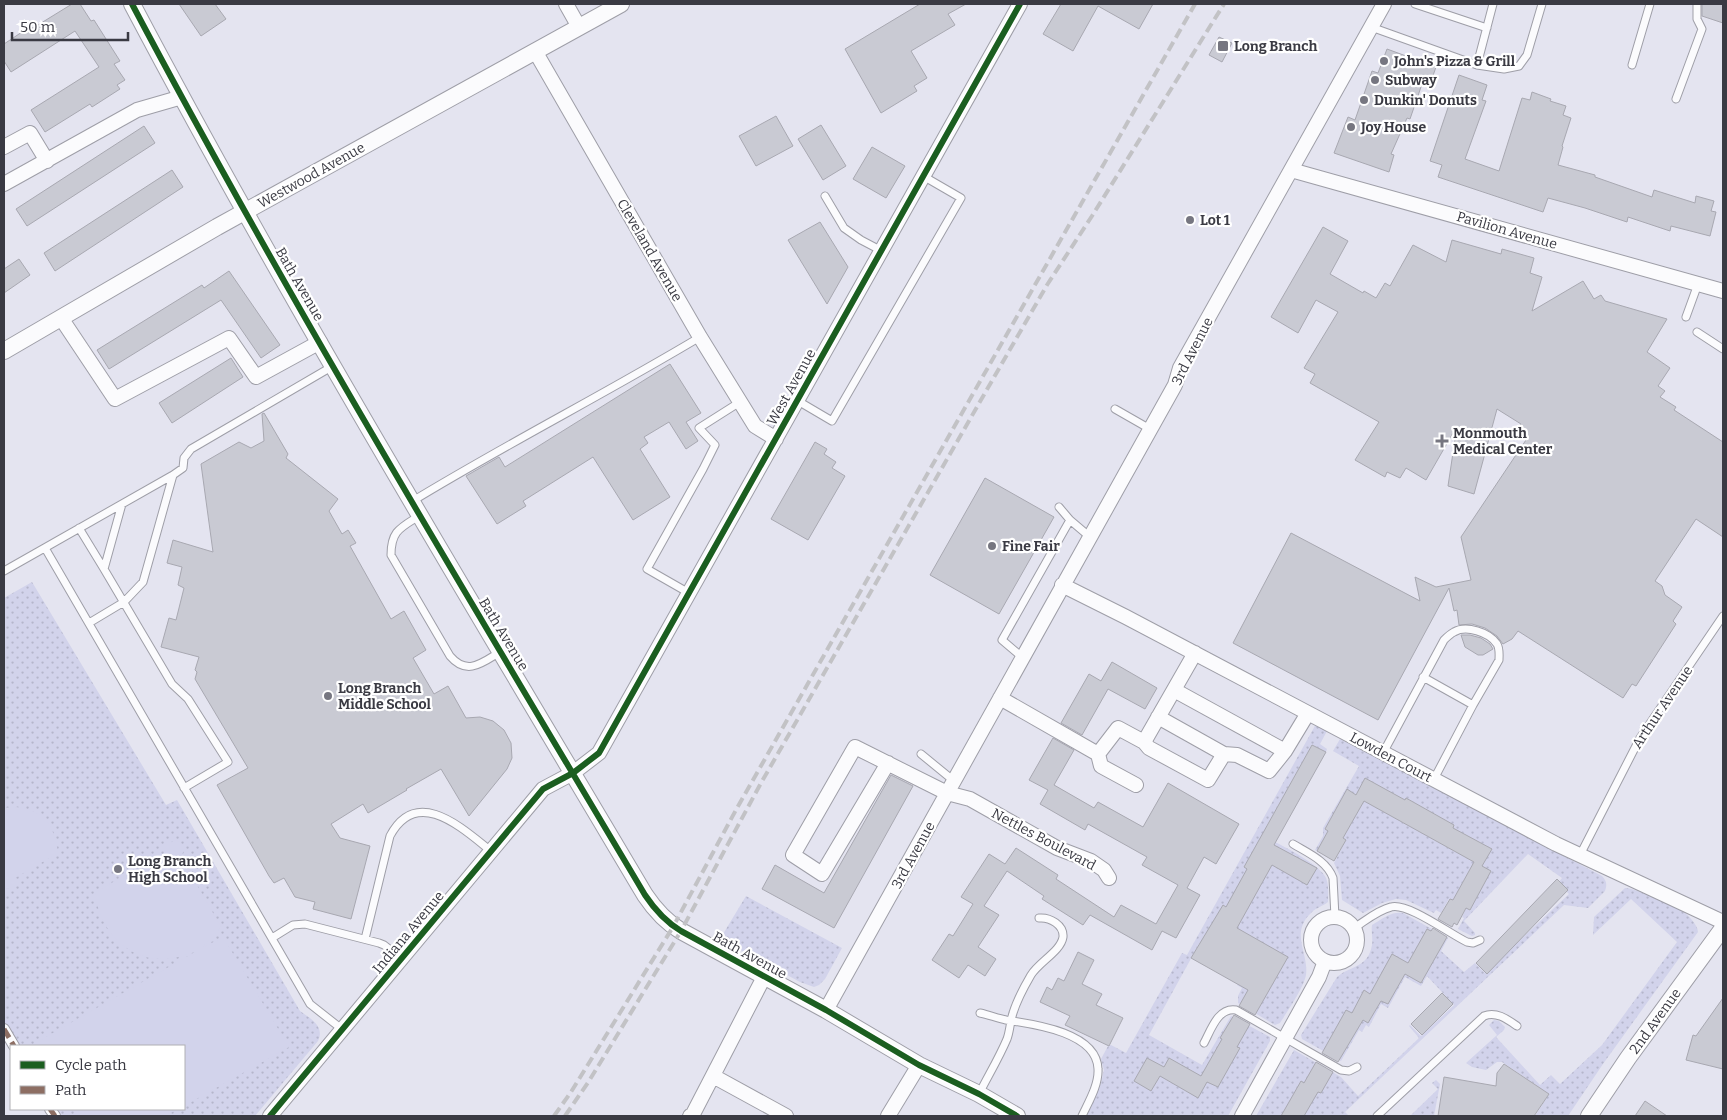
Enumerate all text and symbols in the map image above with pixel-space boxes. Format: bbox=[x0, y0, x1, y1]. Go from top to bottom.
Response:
scale bar bbox=[12, 10, 129, 42]
text: 50 m bbox=[20, 18, 56, 36]
place label: Long Branch bbox=[1234, 38, 1317, 55]
marker: Long Branch bbox=[1216, 39, 1230, 53]
place label: John's Pizza & Grill bbox=[1393, 53, 1516, 70]
marker: John's Pizza & Grill bbox=[1378, 55, 1390, 67]
place label: Subway bbox=[1385, 72, 1437, 89]
marker: Subway bbox=[1369, 74, 1381, 86]
place label: Dunkin' Donuts bbox=[1374, 92, 1477, 109]
marker: Dunkin' Donuts bbox=[1358, 94, 1370, 106]
place label: Joy House bbox=[1360, 119, 1427, 136]
marker: Joy House bbox=[1345, 121, 1357, 133]
street label: Westwood Avenue bbox=[255, 139, 368, 212]
street label: Cleveland Avenue bbox=[613, 196, 686, 305]
street label: Pavilion Avenue bbox=[1455, 208, 1559, 253]
place label: Lot 1 bbox=[1200, 212, 1230, 229]
marker: Lot 1 bbox=[1184, 214, 1196, 226]
street label: Bath Avenue bbox=[272, 244, 327, 324]
street label: 3rd Avenue bbox=[1168, 314, 1217, 388]
street label: West Avenue bbox=[763, 346, 819, 428]
place label: Monmouth Medical Center bbox=[1453, 425, 1553, 458]
marker: Monmouth Medical Center bbox=[1435, 434, 1449, 448]
place label: Fine Fair bbox=[1002, 538, 1060, 555]
marker: Fine Fair bbox=[986, 540, 998, 552]
street label: Bath Avenue bbox=[475, 595, 532, 674]
street label: Arthur Avenue bbox=[1628, 663, 1696, 752]
place label: Long Branch Middle School bbox=[338, 680, 432, 713]
marker: Long Branch Middle School bbox=[322, 690, 334, 702]
street label: Lowden Court bbox=[1347, 729, 1435, 786]
street label: Nettles Boulevard bbox=[989, 805, 1099, 874]
street label: 3rd Avenue bbox=[888, 819, 939, 892]
place label: Long Branch High School bbox=[128, 853, 211, 886]
marker: Long Branch High School bbox=[112, 863, 124, 875]
street label: Indiana Avenue bbox=[369, 888, 448, 977]
street label: Bath Avenue bbox=[710, 928, 790, 983]
street label: 2nd Avenue bbox=[1626, 985, 1685, 1057]
legend bbox=[10, 1045, 185, 1110]
text: Cycle path bbox=[55, 1056, 127, 1074]
text: Path bbox=[55, 1081, 87, 1099]

